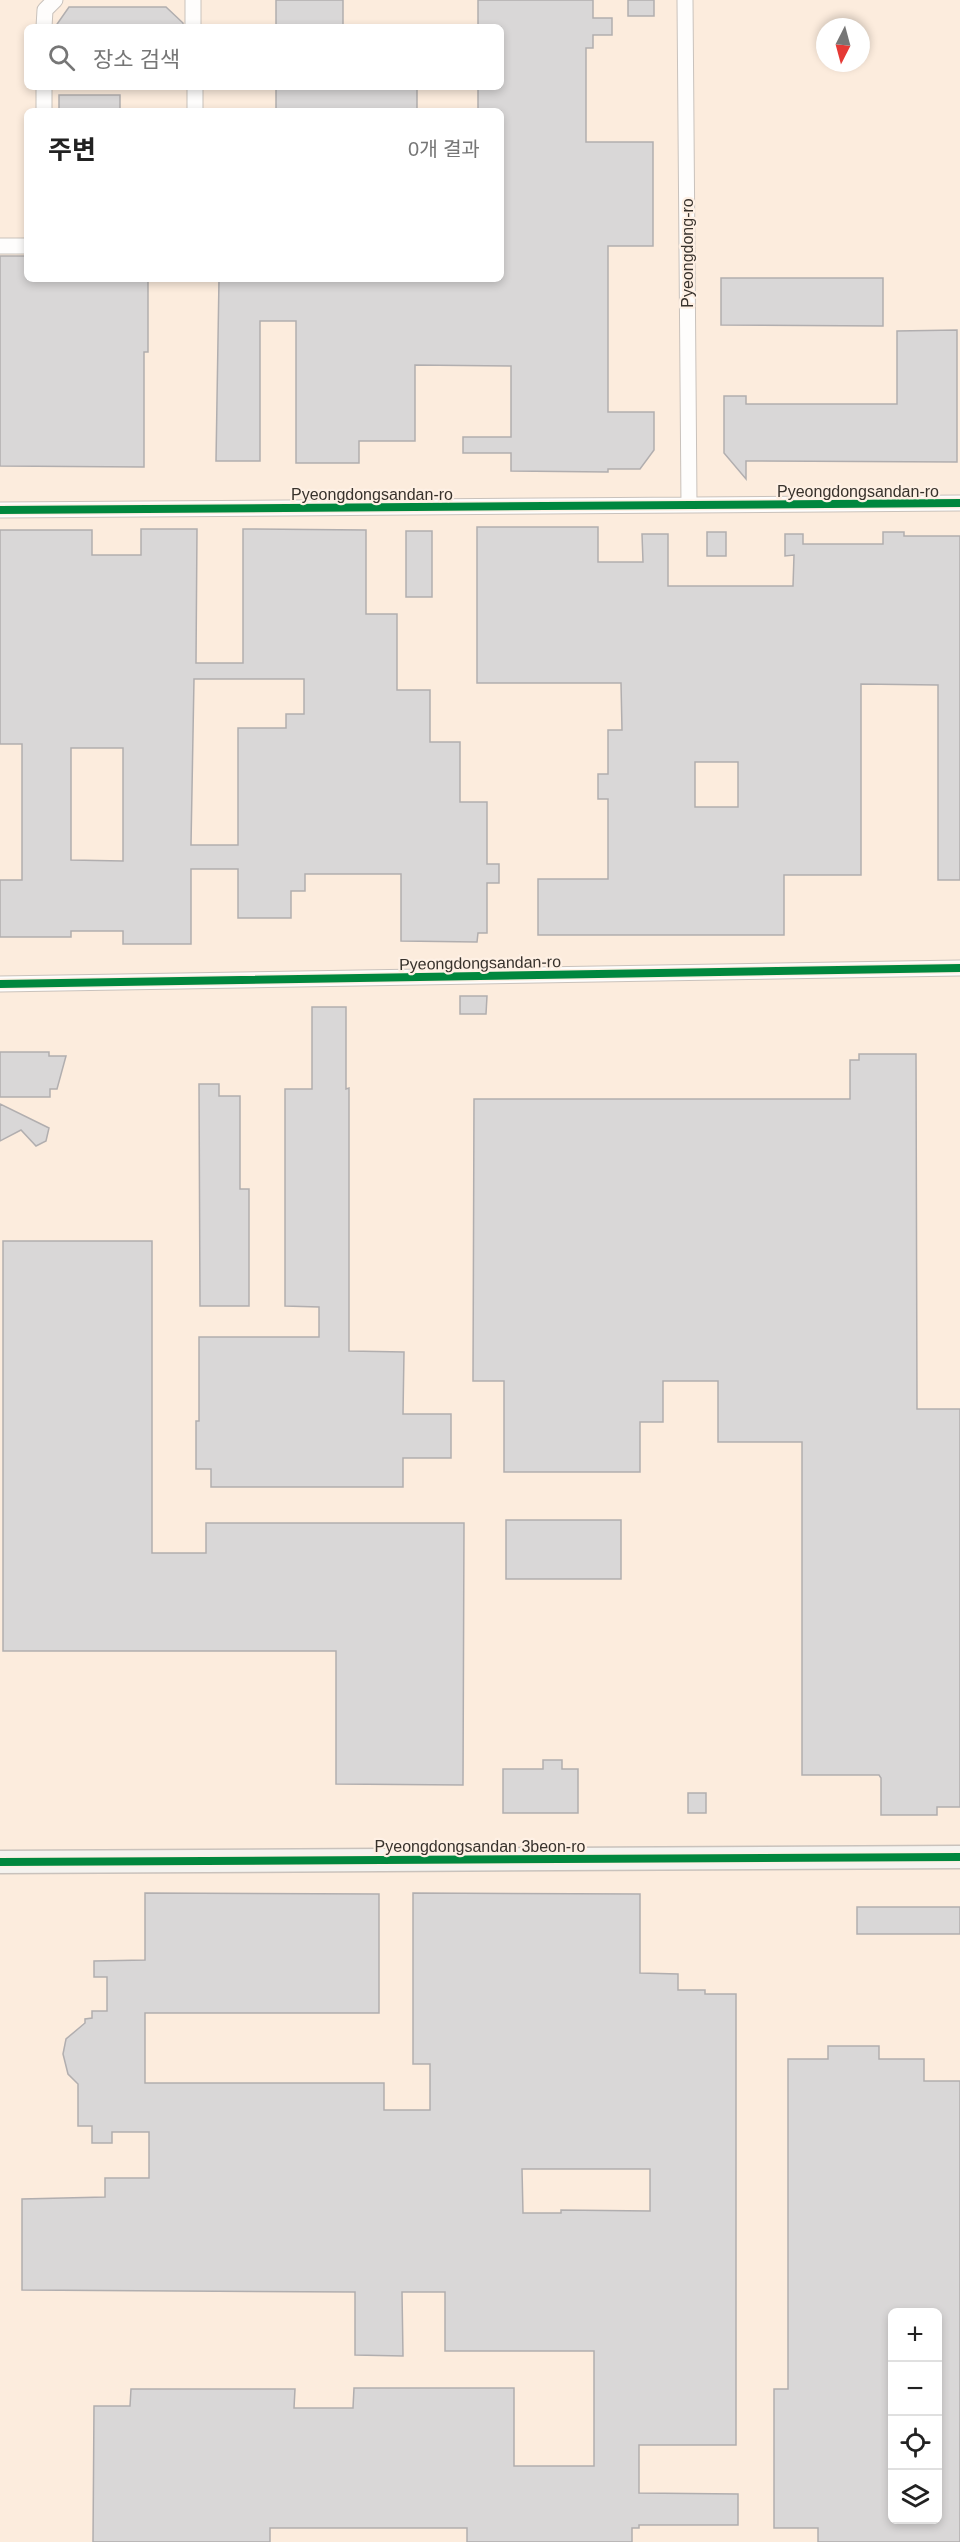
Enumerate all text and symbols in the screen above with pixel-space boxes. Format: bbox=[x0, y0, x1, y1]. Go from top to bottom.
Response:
north arrow bbox=[816, 18, 870, 72]
search box bbox=[24, 24, 504, 90]
icon: search bbox=[45, 41, 78, 74]
text: 장소 검색 bbox=[93, 47, 180, 72]
text: 주변 bbox=[48, 135, 96, 165]
text: 0개 결과 bbox=[408, 138, 480, 160]
street label: Pyeongdong-ro bbox=[679, 198, 696, 308]
street label: Pyeongdongsandan-ro bbox=[777, 483, 939, 500]
street label: Pyeongdongsandan-ro bbox=[291, 486, 453, 503]
street label: Pyeongdongsandan-ro bbox=[399, 953, 561, 973]
street label: Pyeongdongsandan 3beon-ro bbox=[375, 1838, 586, 1855]
map controls bbox=[888, 2308, 942, 2524]
button: + bbox=[888, 2308, 942, 2362]
button: − bbox=[888, 2362, 942, 2416]
button: locate bbox=[888, 2416, 942, 2470]
button: layers bbox=[888, 2470, 942, 2524]

